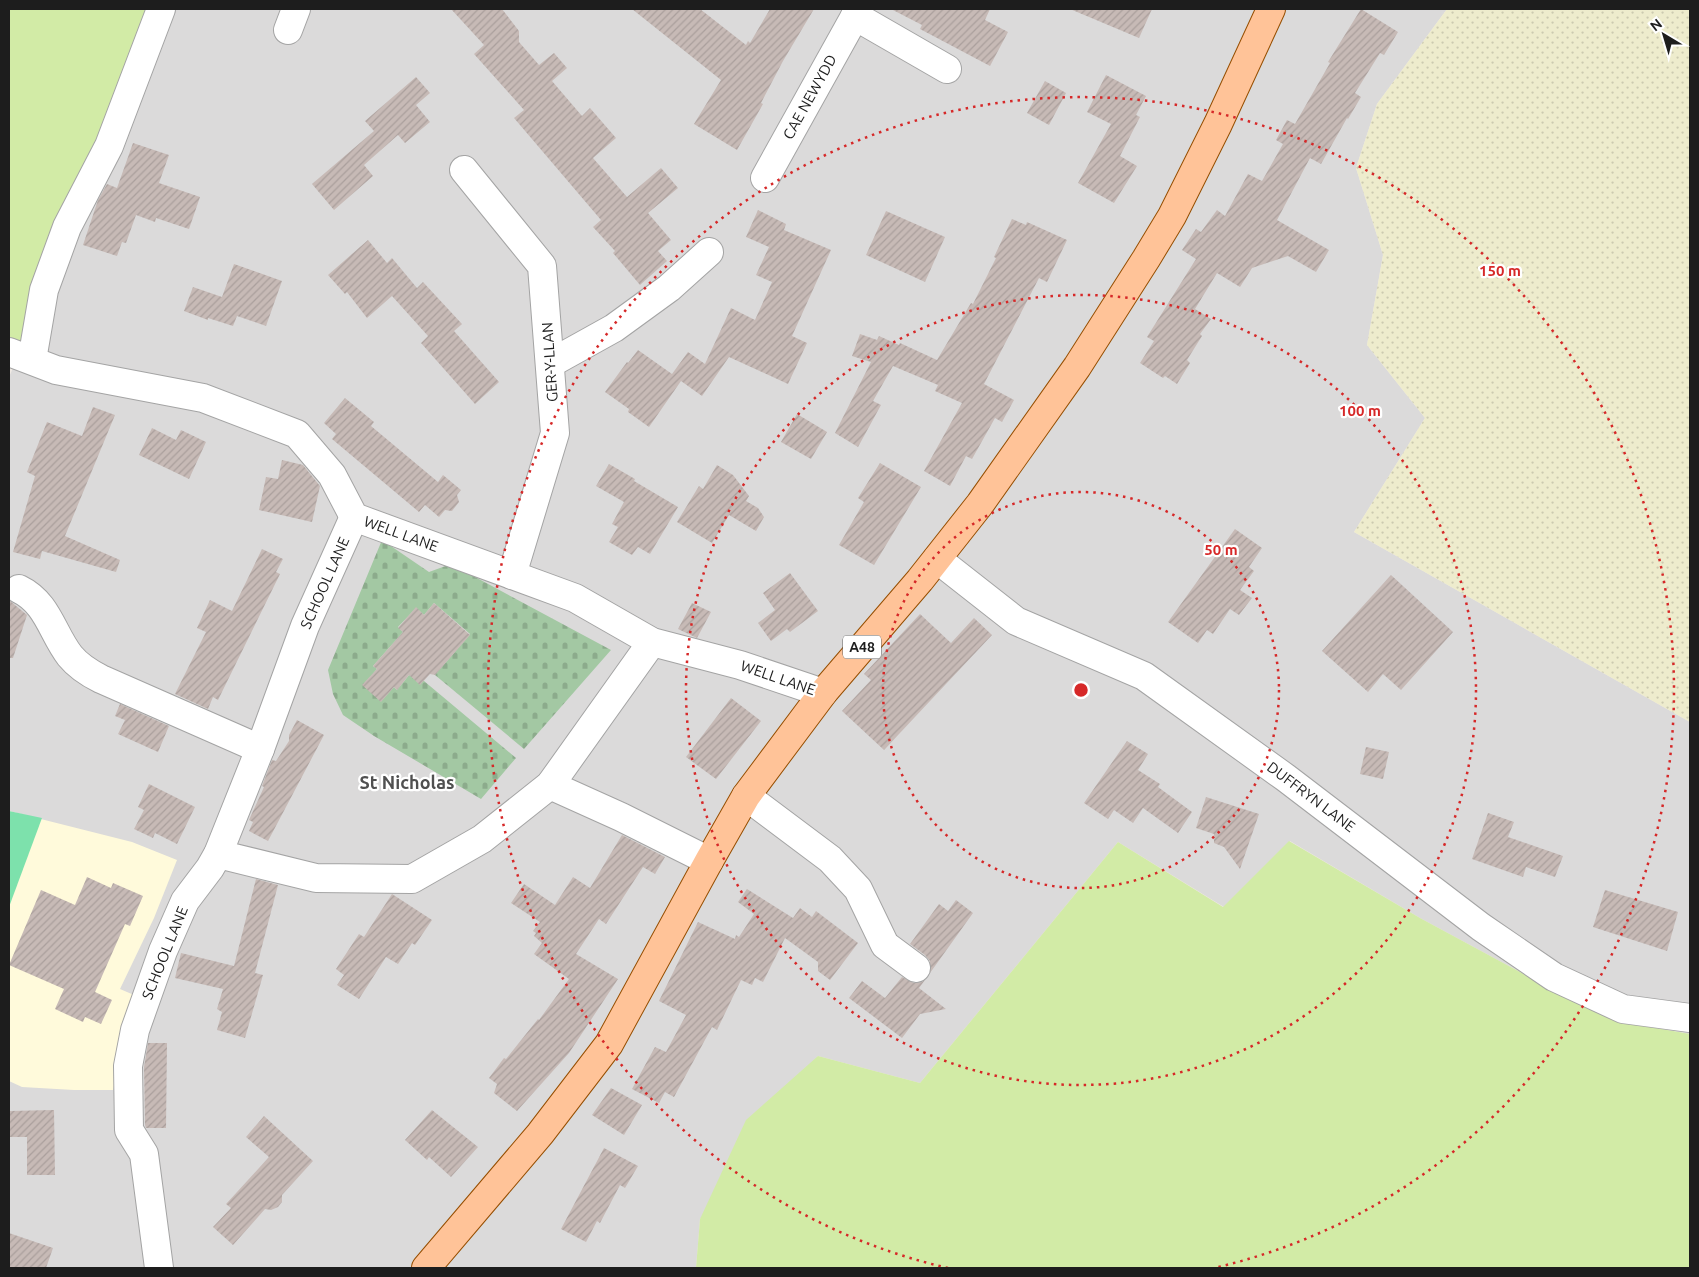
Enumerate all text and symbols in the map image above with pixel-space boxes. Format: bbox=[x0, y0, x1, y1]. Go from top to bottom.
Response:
north arrow bbox=[1639, 10, 1689, 60]
text: N bbox=[1647, 15, 1665, 34]
street label: CAE NEWYDD bbox=[779, 51, 840, 142]
text: 150 m bbox=[1479, 262, 1521, 279]
street label: GER-Y-LLAN bbox=[538, 322, 561, 403]
text: 100 m bbox=[1339, 402, 1381, 419]
street label: WELL LANE bbox=[362, 512, 441, 555]
street label: SCHOOL LANE bbox=[297, 534, 352, 631]
text: 50 m bbox=[1204, 541, 1238, 558]
road number: A48 bbox=[843, 636, 881, 659]
street label: WELL LANE bbox=[739, 657, 818, 698]
centre of rings bbox=[1072, 681, 1090, 699]
street label: DUFFRYN LANE bbox=[1264, 758, 1359, 835]
district label: St Nicholas bbox=[360, 772, 454, 792]
street label: SCHOOL LANE bbox=[138, 904, 191, 1002]

